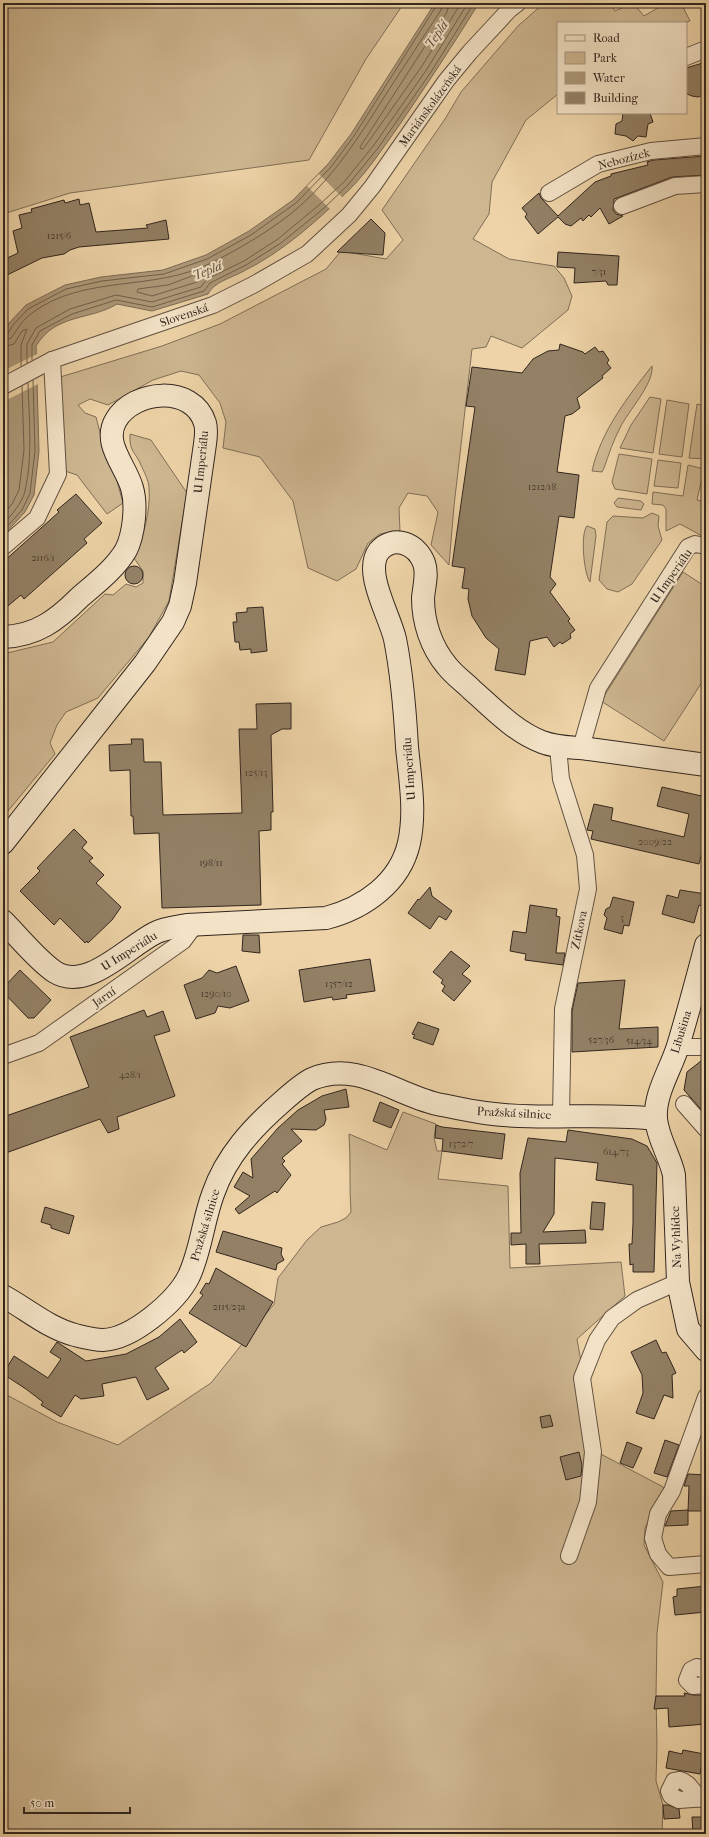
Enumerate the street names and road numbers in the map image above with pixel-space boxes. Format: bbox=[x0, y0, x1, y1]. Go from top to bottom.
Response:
street label: Mariánskolázeňská bbox=[396, 62, 465, 149]
street label: Nebozízek bbox=[596, 145, 652, 173]
street label: Slovenská bbox=[158, 300, 210, 330]
street label: U Imperiálu bbox=[191, 430, 211, 494]
street label: U Imperiálu bbox=[647, 546, 695, 606]
street label: U Imperiálu bbox=[400, 737, 418, 801]
street label: Zítkova bbox=[568, 909, 590, 951]
street label: U Imperiálu bbox=[98, 928, 160, 974]
street label: Jarní bbox=[89, 984, 119, 1011]
street label: Libušina bbox=[668, 1008, 694, 1055]
street label: Pražská silnice bbox=[476, 1104, 552, 1122]
street label: Pražská silnice bbox=[187, 1187, 223, 1263]
street label: Na Vyhlídce bbox=[668, 1206, 684, 1268]

